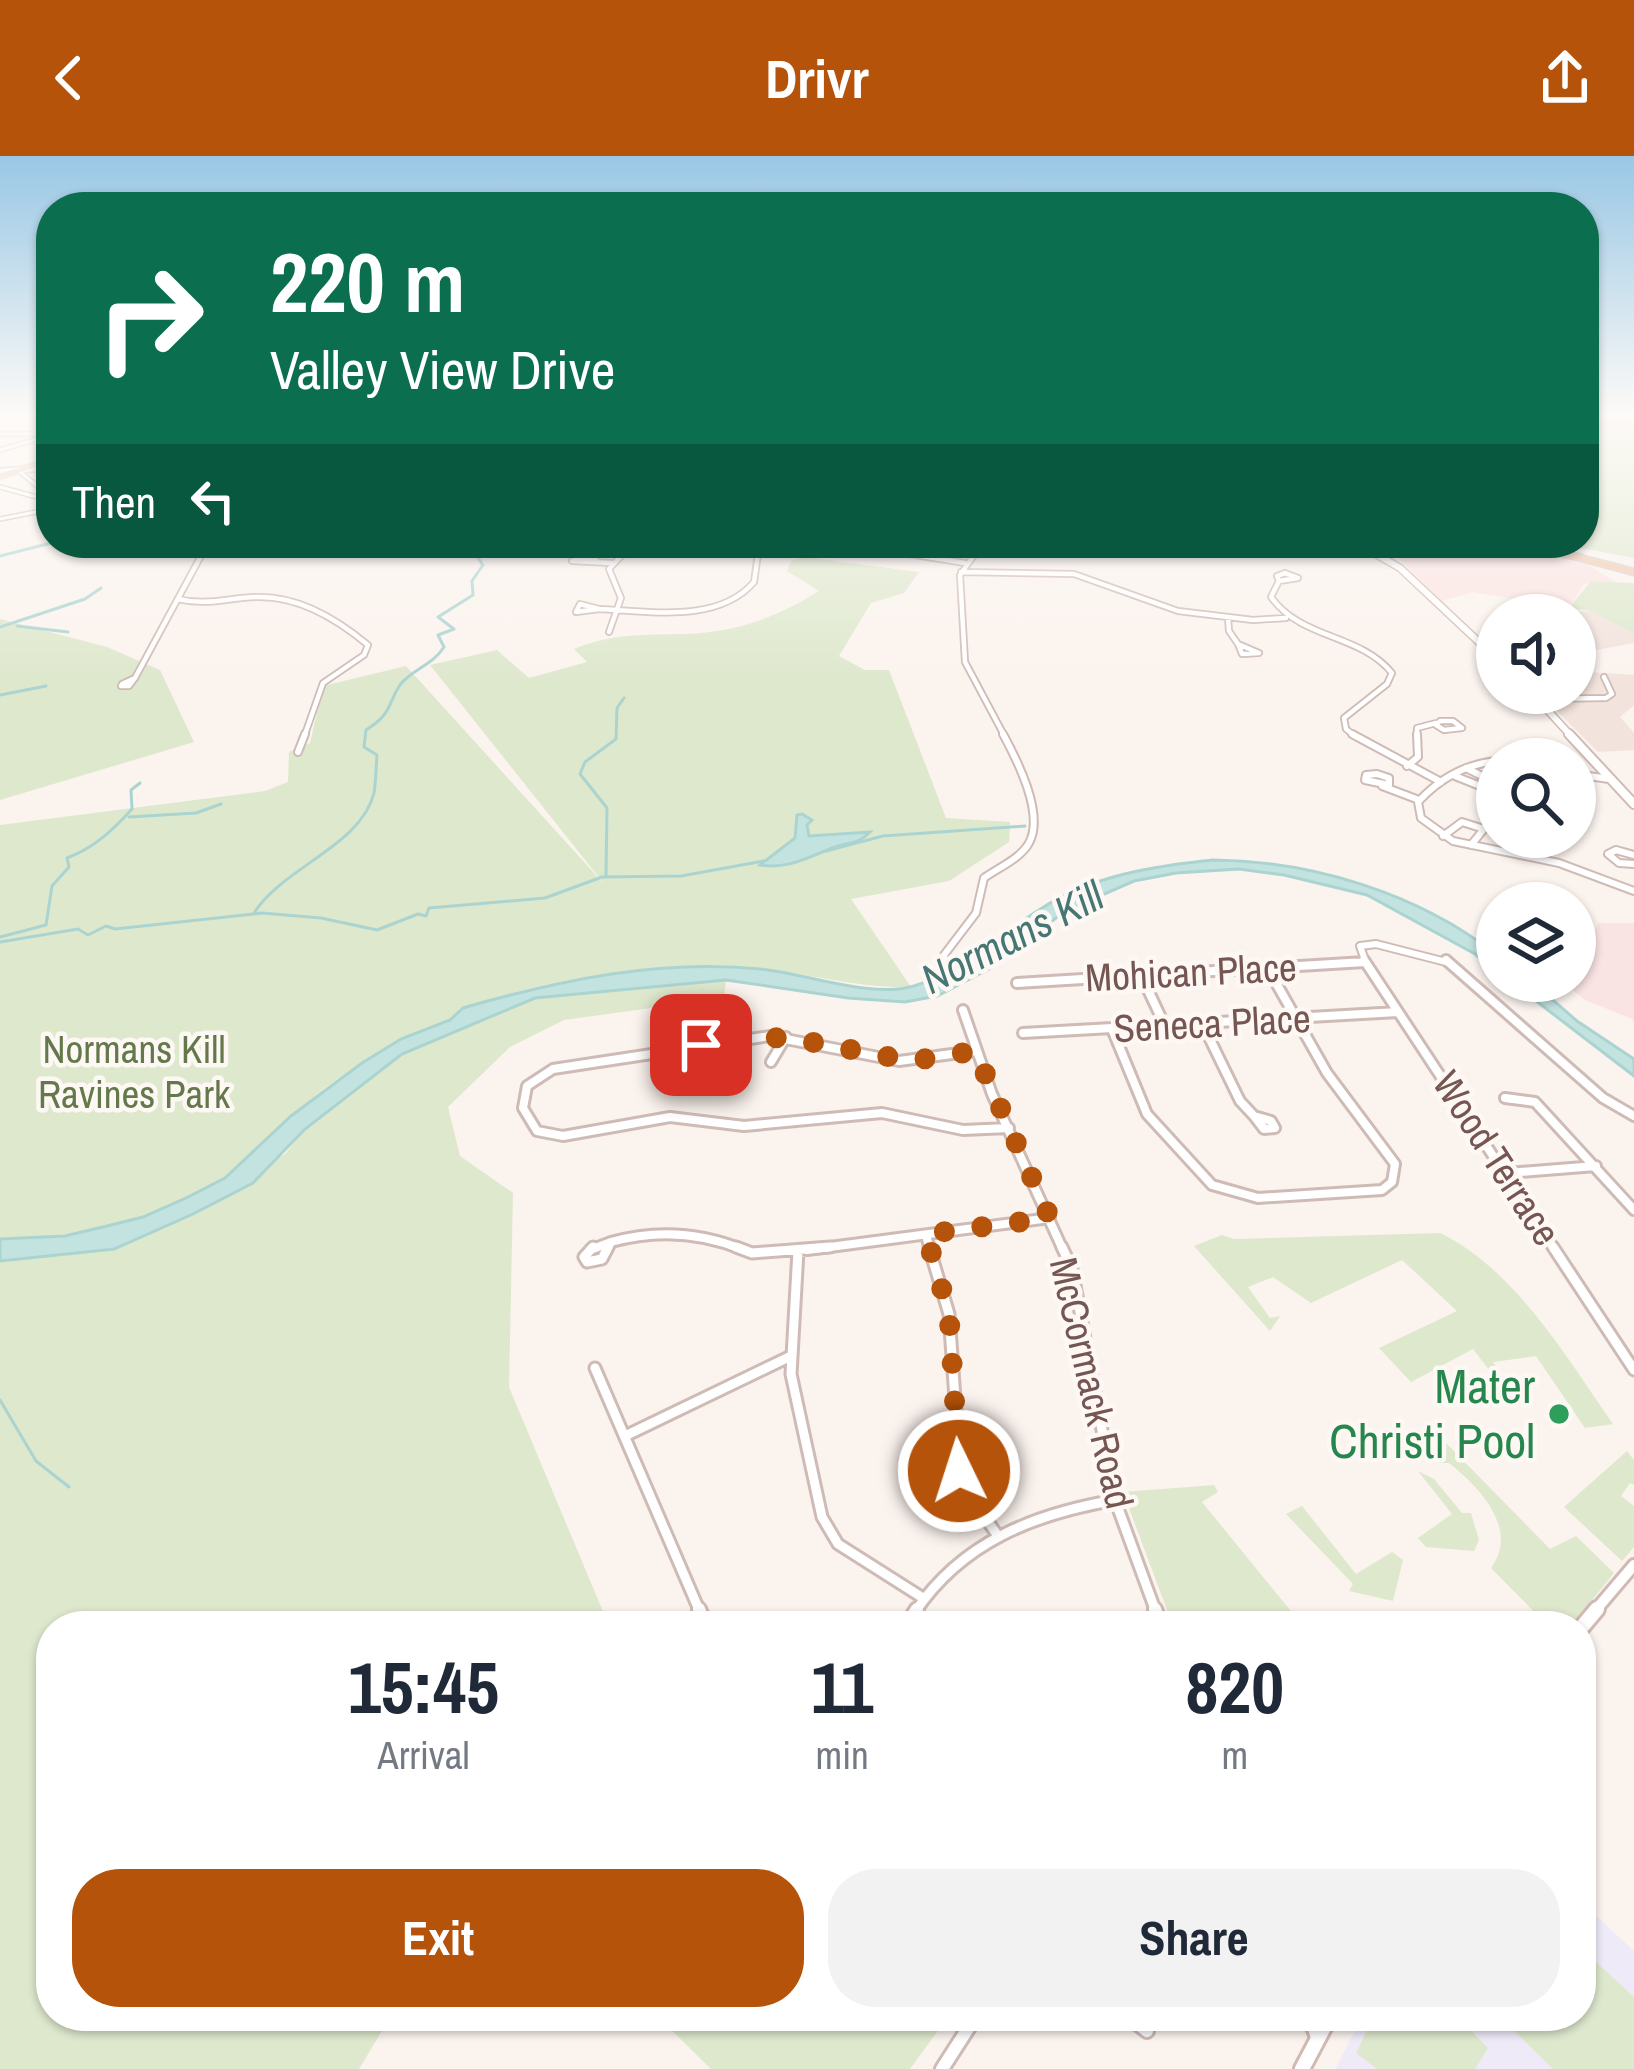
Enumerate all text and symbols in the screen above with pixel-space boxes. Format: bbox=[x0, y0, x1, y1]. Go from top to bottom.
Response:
text: Drivr bbox=[765, 42, 869, 115]
icon: back bbox=[36, 45, 102, 111]
icon: share bbox=[1532, 45, 1598, 111]
text: 220 m bbox=[270, 225, 465, 338]
icon: right bbox=[72, 240, 228, 396]
text: Valley View Drive bbox=[270, 333, 615, 406]
icon: left bbox=[180, 468, 246, 534]
text: Then bbox=[72, 471, 156, 532]
map controls bbox=[1476, 594, 1596, 1002]
button: sound bbox=[1476, 594, 1596, 714]
button: search bbox=[1476, 738, 1596, 858]
water label: Normans Kill bbox=[911, 867, 1114, 1007]
button: layers bbox=[1476, 882, 1596, 1002]
street label: Mohican Place bbox=[1084, 940, 1298, 1004]
street label: Seneca Place bbox=[1112, 992, 1312, 1054]
pin bbox=[650, 994, 752, 1096]
icon: arrive bbox=[668, 1012, 734, 1078]
park label: Normans Kill Ravines Park bbox=[38, 1023, 231, 1120]
street label: Wood Terrace bbox=[1421, 1061, 1573, 1255]
street label: McCormack Road bbox=[1038, 1252, 1146, 1514]
place label: Mater Christi Pool bbox=[1329, 1353, 1535, 1473]
marker: Mater Christi Pool bbox=[1546, 1401, 1572, 1427]
position arrow bbox=[896, 1408, 1022, 1534]
text: 15:45 bbox=[348, 1638, 499, 1735]
text: 11 bbox=[811, 1638, 873, 1735]
text: 820 bbox=[1185, 1638, 1284, 1735]
text: Arrival bbox=[377, 1729, 470, 1781]
text: min bbox=[816, 1729, 869, 1781]
text: m bbox=[1221, 1729, 1248, 1781]
button: Exit bbox=[72, 1869, 804, 2007]
button: Share bbox=[828, 1869, 1560, 2007]

